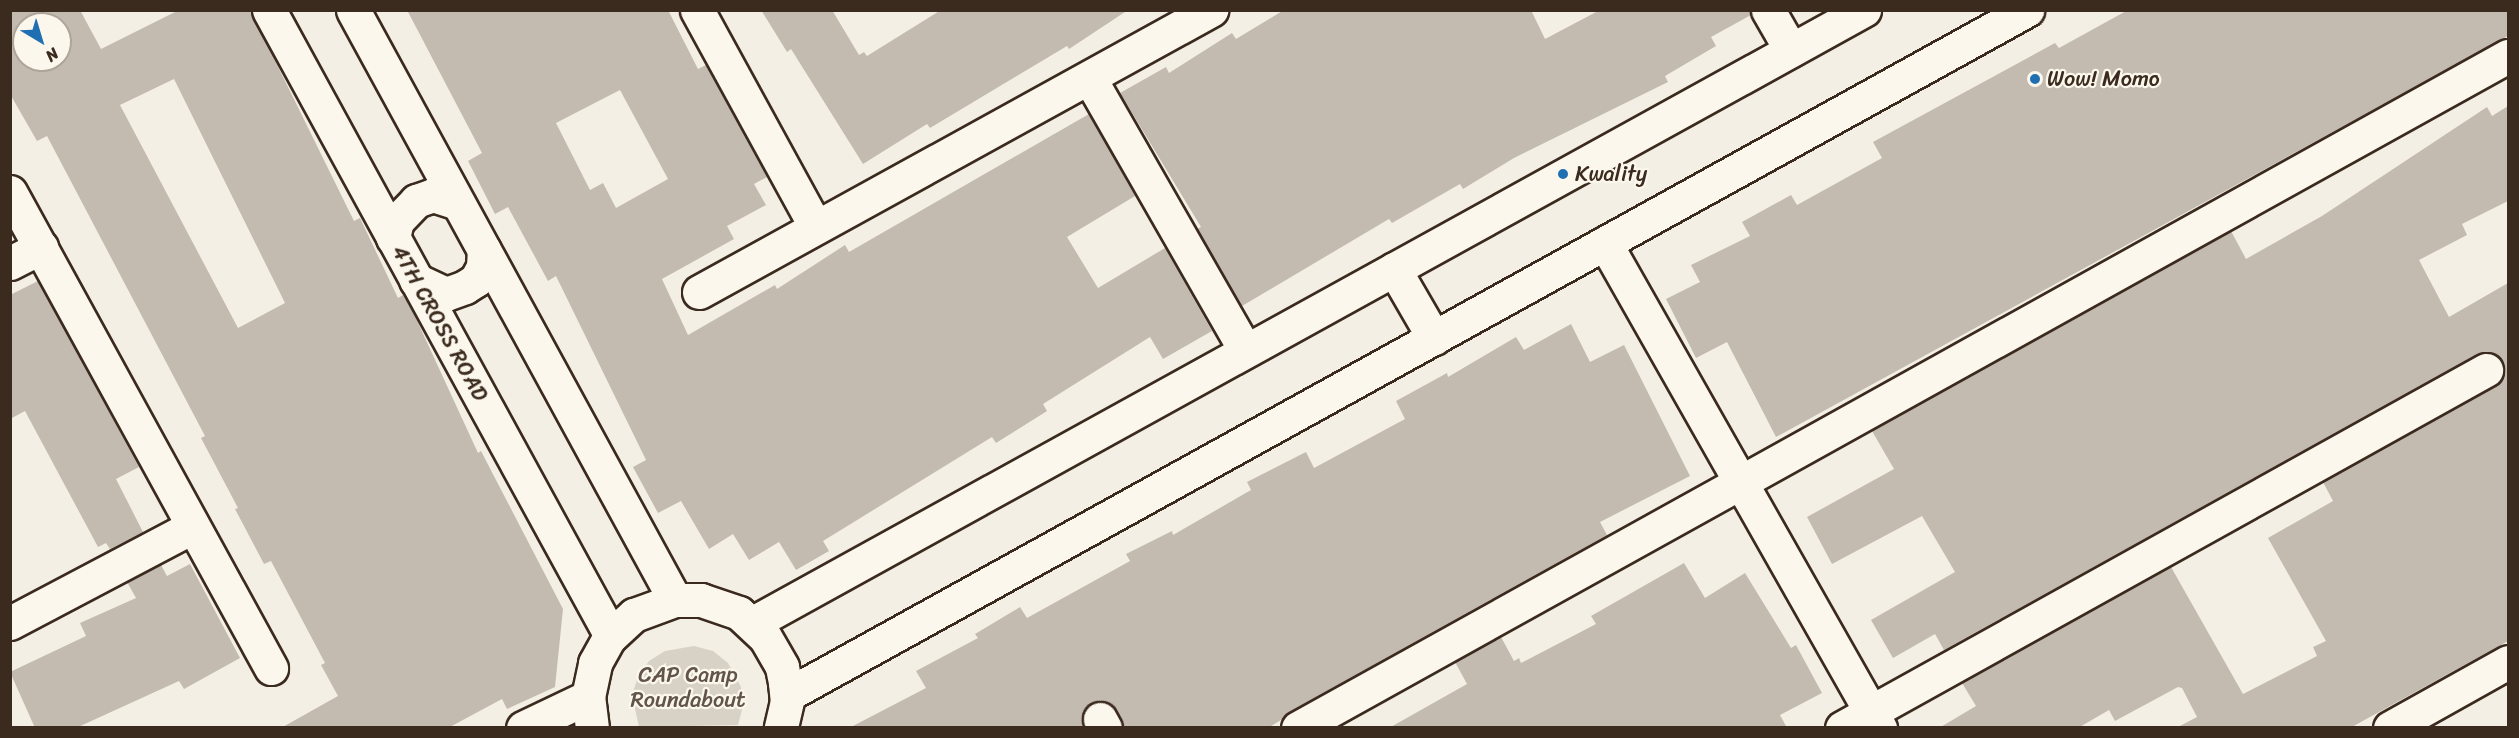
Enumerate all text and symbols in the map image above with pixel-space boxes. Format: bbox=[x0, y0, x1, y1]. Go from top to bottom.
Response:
north arrow bbox=[12, 12, 72, 72]
text: N bbox=[39, 40, 65, 70]
place label: Wow! Momo bbox=[2047, 66, 2159, 92]
marker: Wow! Momo bbox=[2028, 72, 2042, 86]
place label: Kwality bbox=[1575, 161, 1647, 187]
marker: Kwality bbox=[1556, 167, 1570, 181]
street label: 4TH CROSS ROAD bbox=[386, 240, 494, 406]
park label: CAP Camp Roundabout bbox=[630, 661, 746, 712]

